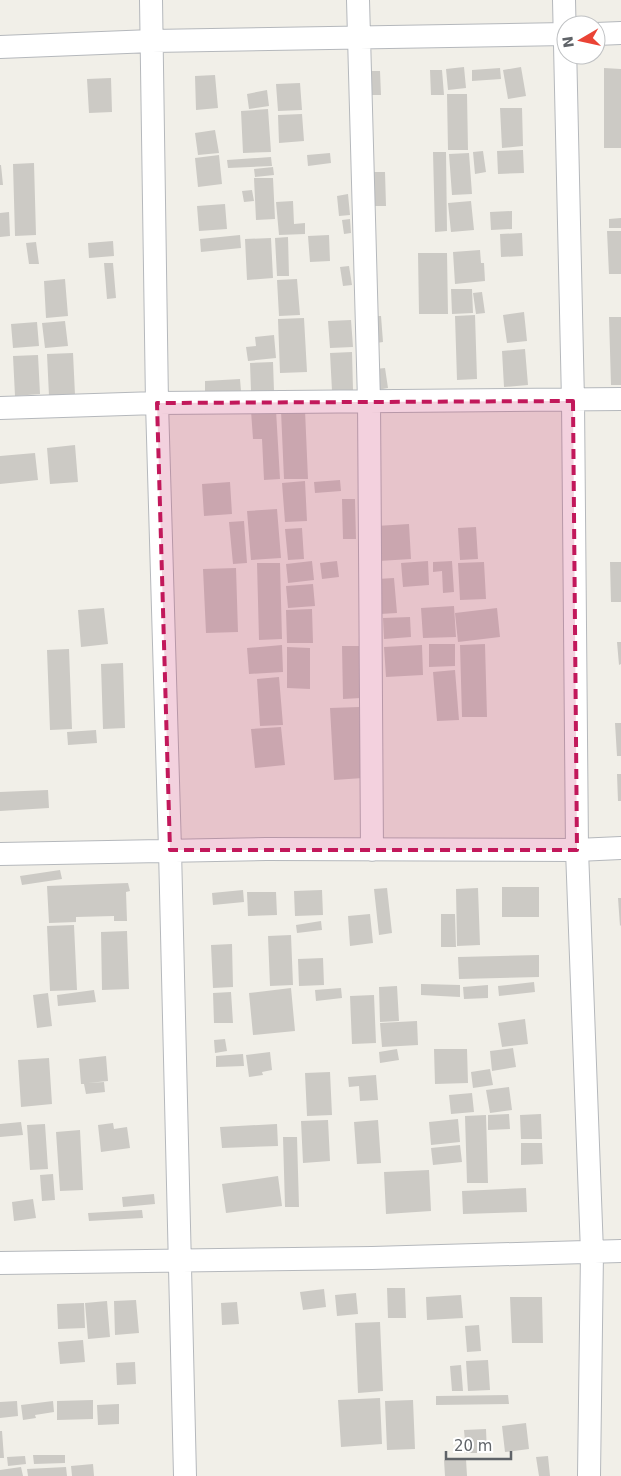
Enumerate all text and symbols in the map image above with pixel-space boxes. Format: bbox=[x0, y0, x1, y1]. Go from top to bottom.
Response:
north arrow bbox=[556, 15, 606, 65]
text: N bbox=[559, 35, 577, 49]
scale bar bbox=[446, 1428, 511, 1460]
text: 20 m bbox=[454, 1437, 492, 1455]

